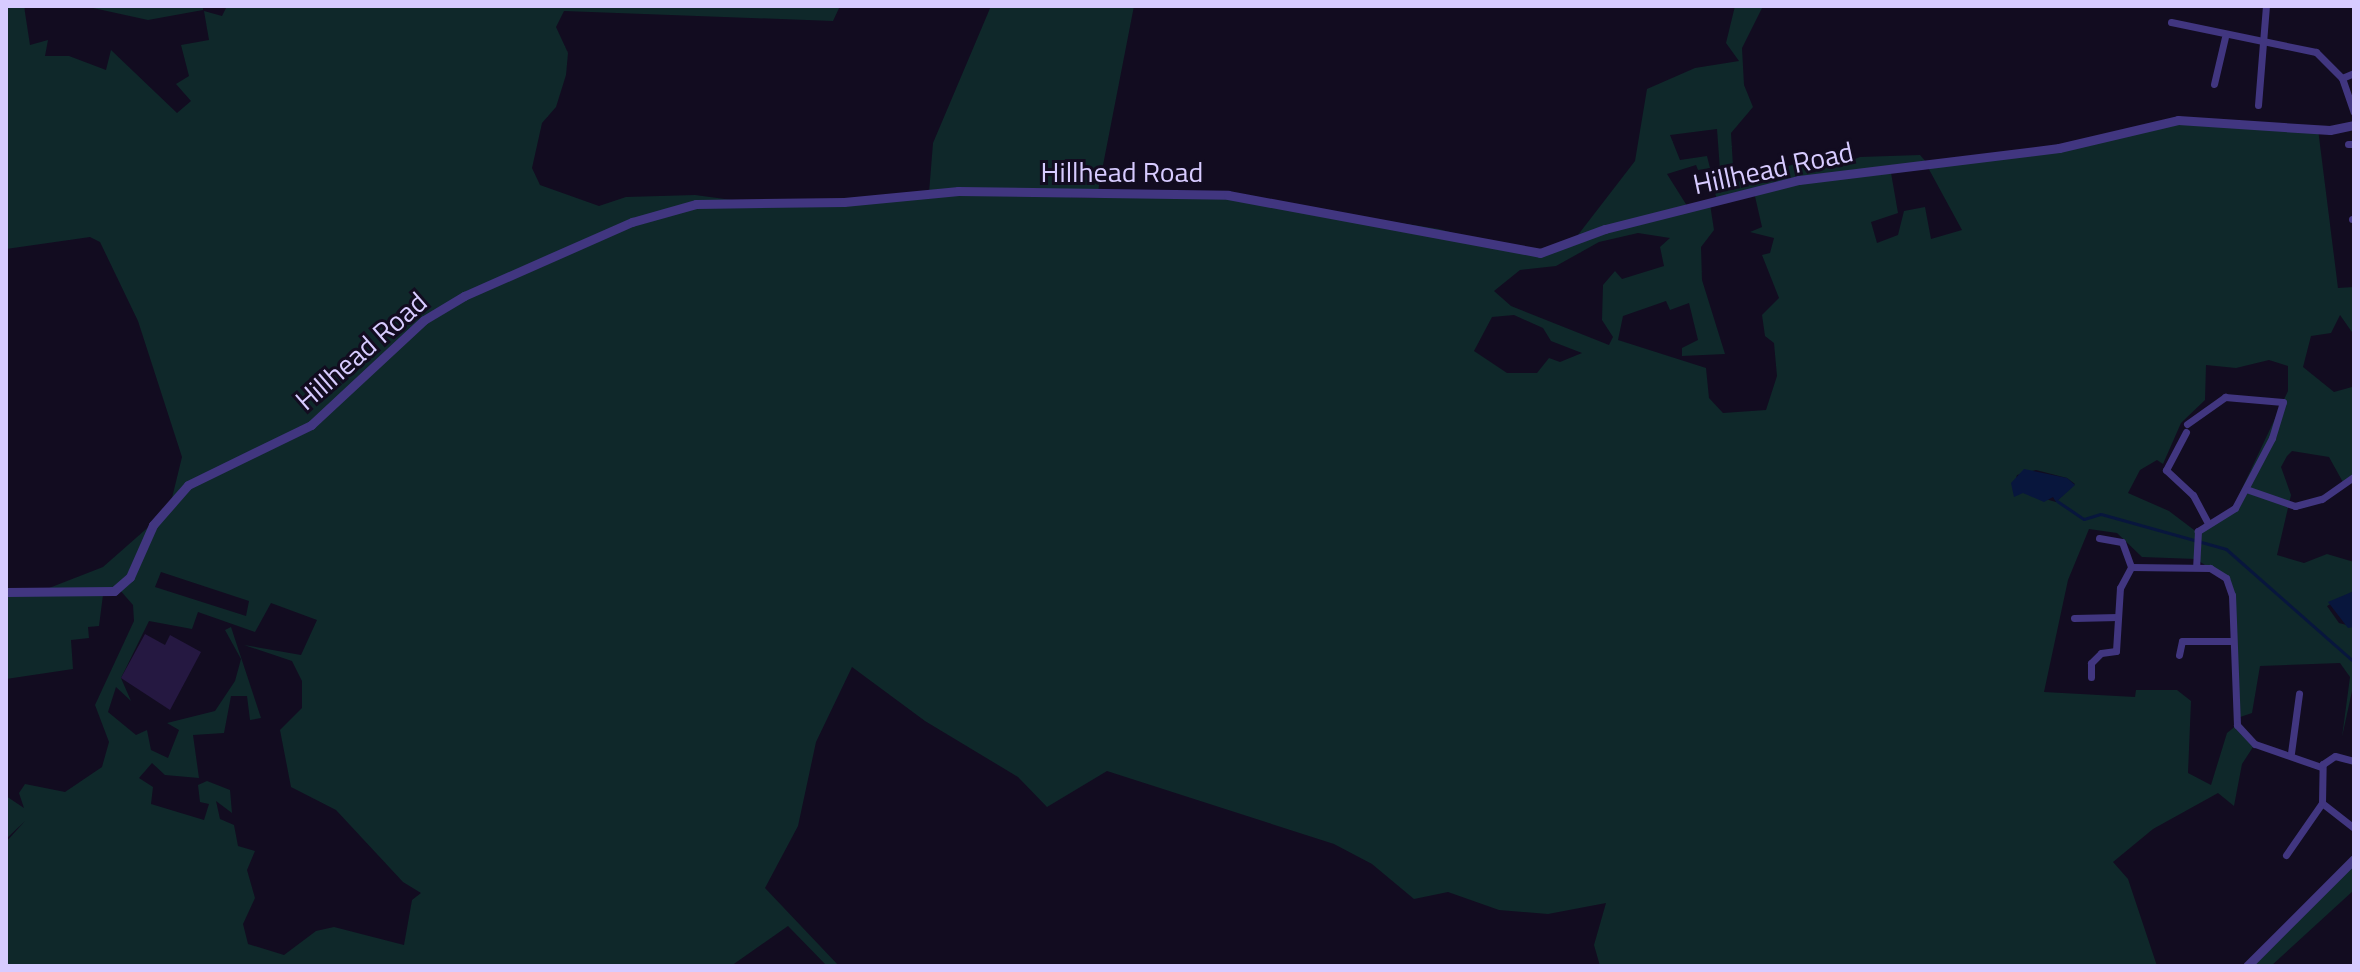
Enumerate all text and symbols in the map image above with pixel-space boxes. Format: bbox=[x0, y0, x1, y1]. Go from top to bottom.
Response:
street label: Hillhead Road bbox=[1690, 135, 1856, 201]
street label: Hillhead Road bbox=[1041, 155, 1203, 189]
street label: Hillhead Road bbox=[289, 285, 433, 417]

